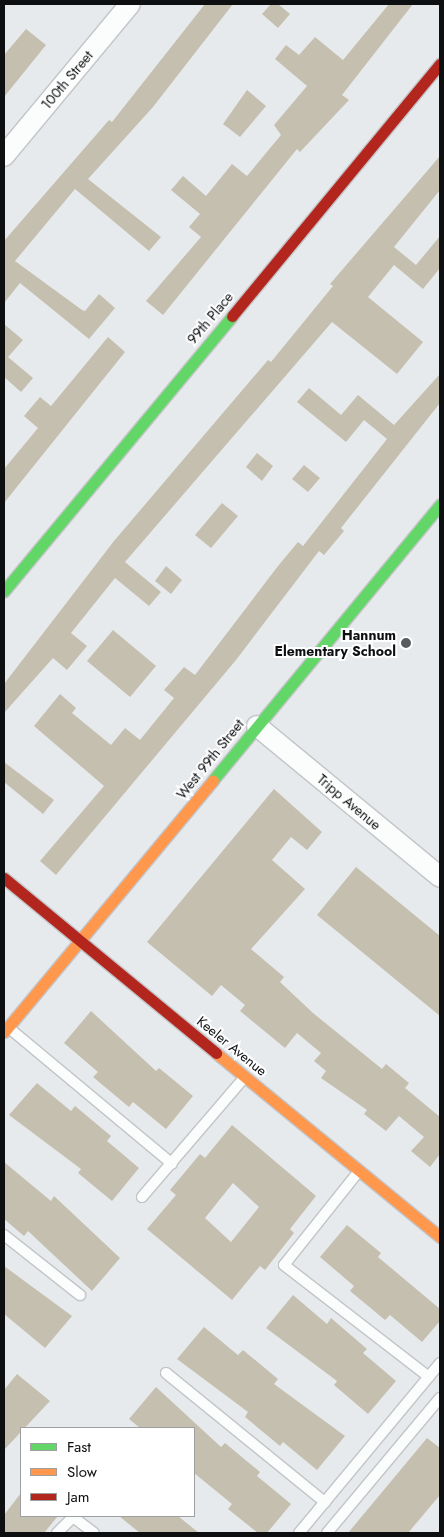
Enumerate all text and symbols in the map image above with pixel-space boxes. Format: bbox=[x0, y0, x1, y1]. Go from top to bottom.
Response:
street label: 100th Street bbox=[38, 47, 96, 113]
street label: 99th Place bbox=[183, 289, 237, 347]
place label: Hannum Elementary School bbox=[275, 627, 396, 660]
marker: Hannum Elementary School bbox=[400, 637, 412, 649]
street label: West 99th Street bbox=[173, 716, 247, 802]
street label: Tripp Avenue bbox=[314, 771, 384, 833]
street label: Keeler Avenue bbox=[194, 1013, 270, 1079]
legend bbox=[20, 1427, 195, 1517]
text: Fast bbox=[67, 1436, 91, 1458]
text: Slow bbox=[67, 1461, 97, 1483]
text: Jam bbox=[67, 1486, 90, 1508]

